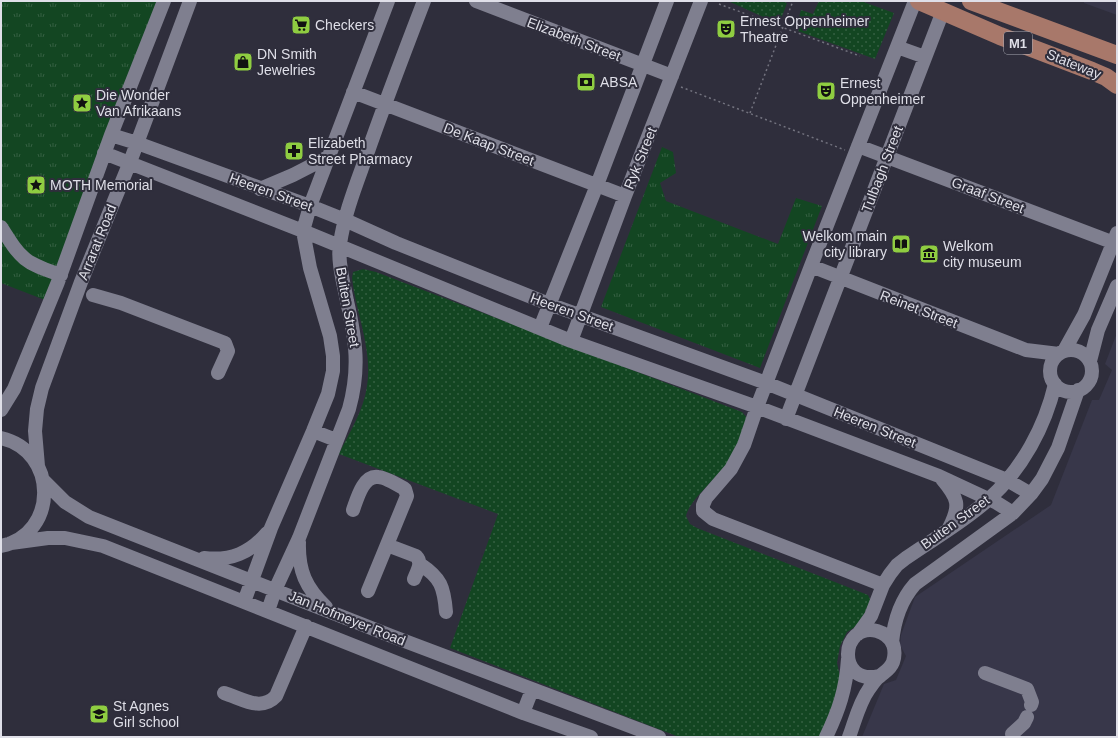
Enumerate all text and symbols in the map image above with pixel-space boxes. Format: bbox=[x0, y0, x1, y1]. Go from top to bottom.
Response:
place label: Ernest Oppenheimer Theatre bbox=[740, 13, 870, 45]
supermarket icon: Checkers bbox=[290, 14, 312, 36]
street label: Elizabeth Street bbox=[525, 14, 623, 64]
place label: Checkers bbox=[315, 17, 374, 33]
theatre icon: Ernest Oppenheimer Theatre bbox=[715, 18, 737, 40]
road number: M1 bbox=[1004, 32, 1032, 54]
place label: DN Smith Jewelries bbox=[257, 46, 317, 78]
street label: Stateway bbox=[1044, 46, 1104, 82]
shop icon: DN Smith Jewelries bbox=[232, 51, 254, 73]
bank icon: ABSA bbox=[575, 71, 597, 93]
place label: ABSA bbox=[600, 74, 638, 90]
place label: Ernest Oppenheimer bbox=[840, 75, 925, 107]
theatre icon: Ernest Oppenheimer bbox=[815, 80, 837, 102]
place label: Die Wonder Van Afrikaans bbox=[96, 87, 181, 119]
place icon: Die Wonder Van Afrikaans bbox=[71, 92, 93, 114]
street label: De Kaap Street bbox=[441, 119, 537, 169]
street label: Tulbagh Street bbox=[858, 123, 906, 214]
street label: Ryk Street bbox=[620, 125, 660, 191]
place label: Elizabeth Street Pharmacy bbox=[308, 135, 412, 167]
pharmacy icon: Elizabeth Street Pharmacy bbox=[283, 140, 305, 162]
street label: Heeren Street bbox=[227, 170, 315, 214]
place icon: MOTH Memorial bbox=[25, 174, 47, 196]
street label: Graaf Street bbox=[950, 174, 1027, 216]
place label: MOTH Memorial bbox=[50, 177, 153, 193]
street label: Arrarat Road bbox=[75, 202, 119, 282]
place label: Welkom main city library bbox=[802, 228, 887, 260]
library icon: Welkom main city library bbox=[890, 233, 912, 255]
place label: Welkom city museum bbox=[943, 238, 1022, 270]
museum icon: Welkom city museum bbox=[918, 243, 940, 265]
street label: Buiten Street bbox=[333, 266, 363, 348]
street label: Reinet Street bbox=[878, 287, 960, 331]
street label: Heeren Street bbox=[528, 290, 616, 334]
street label: Heeren Street bbox=[832, 403, 918, 451]
street label: Buiten Street bbox=[918, 492, 993, 552]
street label: Jan Hofmeyer Road bbox=[286, 587, 408, 649]
place label: St Agnes Girl school bbox=[113, 698, 179, 730]
school or university icon: St Agnes Girl school bbox=[88, 703, 110, 725]

